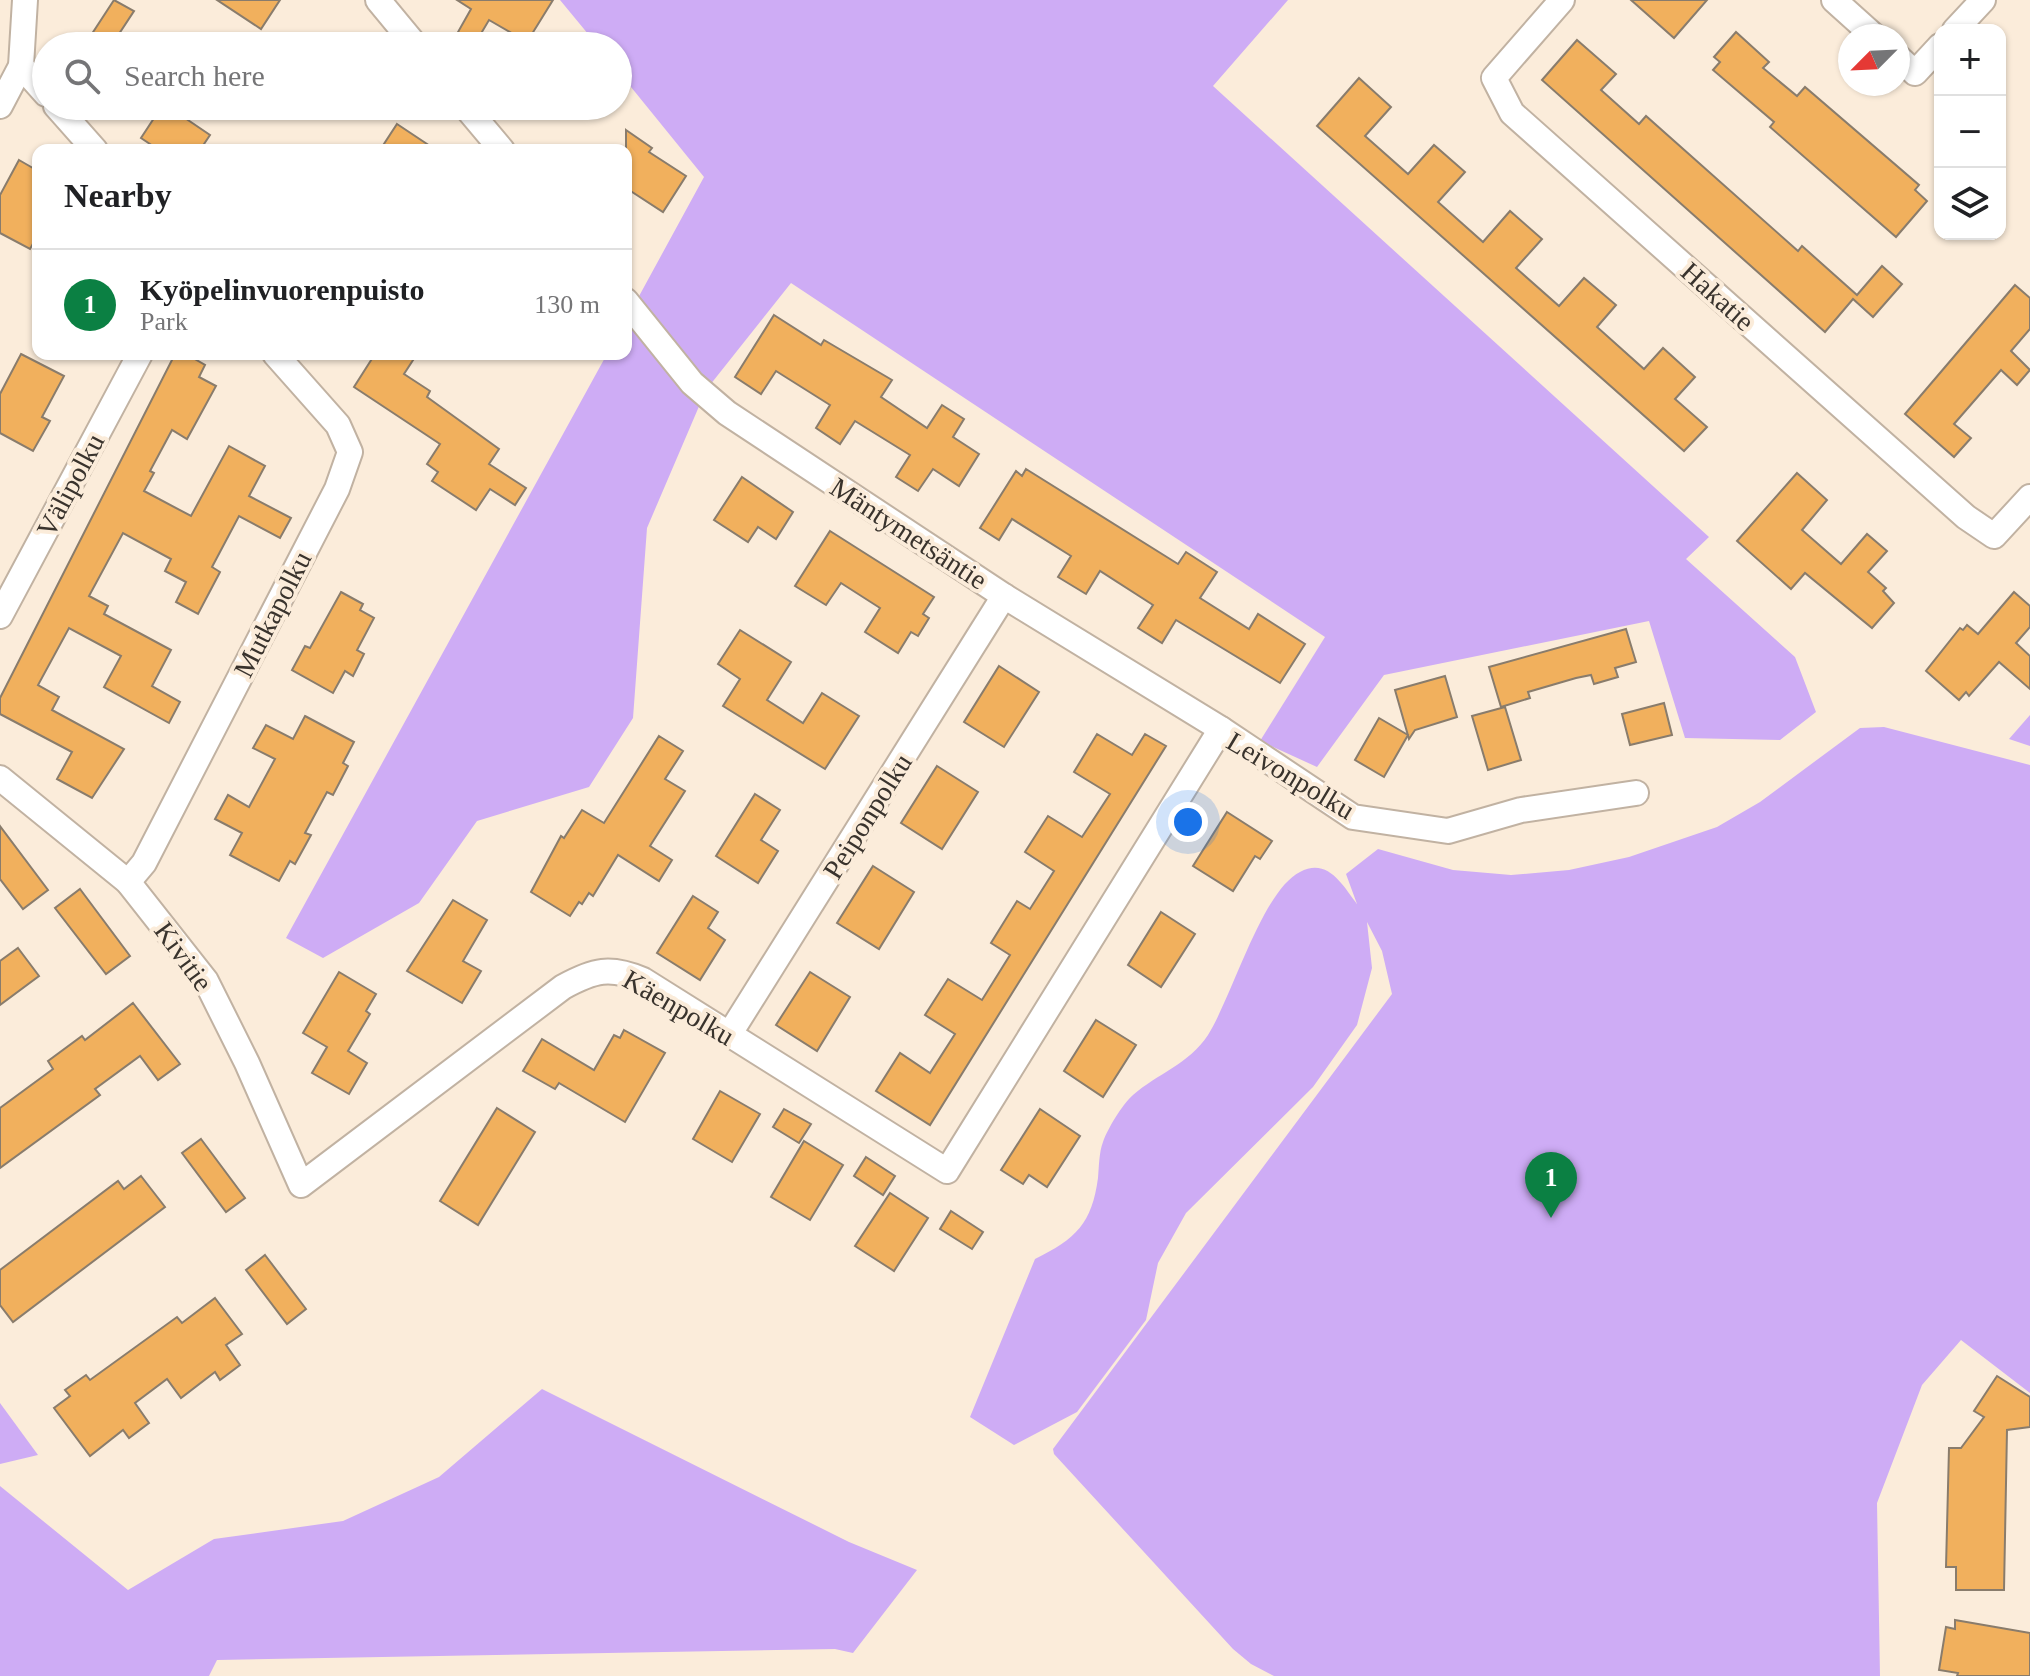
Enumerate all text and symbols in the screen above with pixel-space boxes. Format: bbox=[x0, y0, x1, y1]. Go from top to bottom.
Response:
north arrow bbox=[1838, 24, 1910, 96]
map controls bbox=[1934, 24, 2006, 240]
button: + bbox=[1934, 24, 2006, 96]
search box bbox=[32, 32, 632, 120]
icon: search bbox=[60, 54, 104, 98]
text: Search here bbox=[124, 59, 265, 92]
button: − bbox=[1934, 96, 2006, 168]
button: layers bbox=[1934, 168, 2006, 240]
text: Nearby bbox=[64, 177, 172, 214]
street label: Hakatie bbox=[1675, 256, 1760, 337]
text: Kyöpelinvuorenpuisto bbox=[140, 273, 425, 306]
text: 1 bbox=[84, 290, 97, 319]
text: 130 m bbox=[534, 290, 600, 319]
text: Park bbox=[140, 307, 188, 336]
street label: Välipolku bbox=[30, 429, 110, 542]
street label: Mäntymetsäntie bbox=[825, 471, 993, 596]
street label: Mutkapolku bbox=[228, 546, 317, 682]
street label: Leivonpolku bbox=[1221, 725, 1360, 826]
street label: Peiponpolku bbox=[817, 748, 918, 885]
your location bbox=[1168, 802, 1208, 842]
street label: Kivitie bbox=[148, 916, 219, 997]
street label: Käenpolku bbox=[618, 963, 740, 1052]
pin: 1 bbox=[1525, 1152, 1577, 1218]

